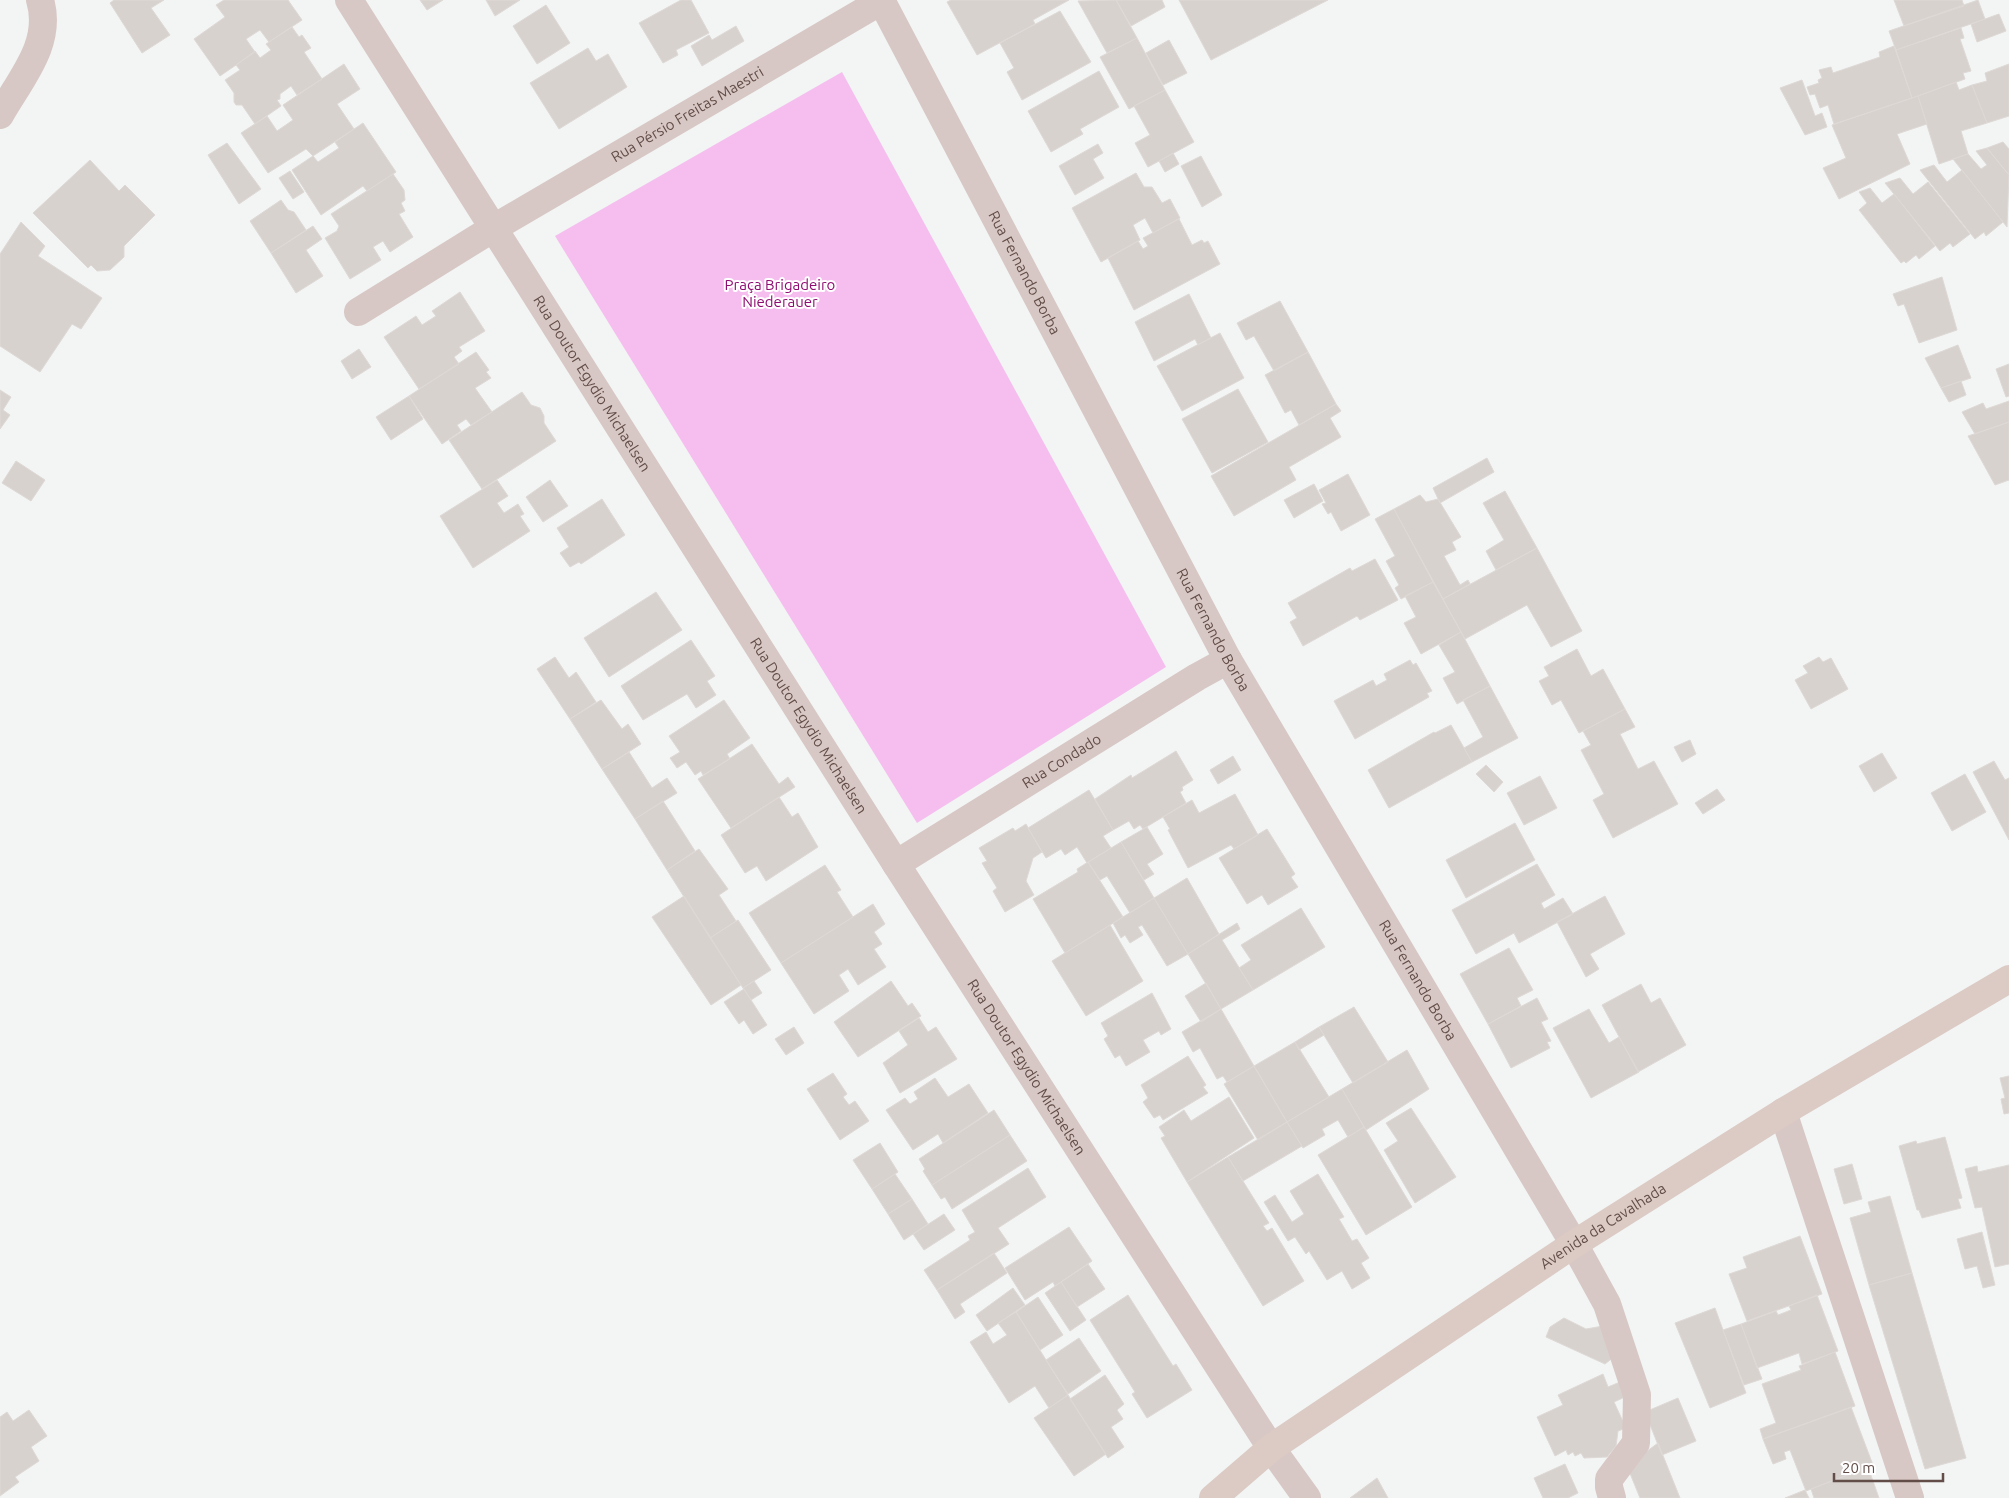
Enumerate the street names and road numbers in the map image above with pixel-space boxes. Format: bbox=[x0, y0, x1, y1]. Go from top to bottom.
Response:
street label: Rua Pérsio Freitas Maestri bbox=[608, 63, 766, 165]
street label: Rua Fernando Borba bbox=[985, 208, 1064, 337]
street label: Rua Doutor Egydio Michaelsen bbox=[530, 292, 654, 475]
street label: Rua Fernando Borba bbox=[1173, 565, 1254, 694]
street label: Rua Doutor Egydio Michaelsen bbox=[747, 634, 871, 817]
street label: Rua Condado bbox=[1019, 730, 1104, 792]
street label: Rua Fernando Borba bbox=[1376, 917, 1461, 1043]
street label: Rua Doutor Egydio Michaelsen bbox=[964, 976, 1089, 1158]
street label: Avenida da Cavalhada bbox=[1537, 1179, 1669, 1272]

